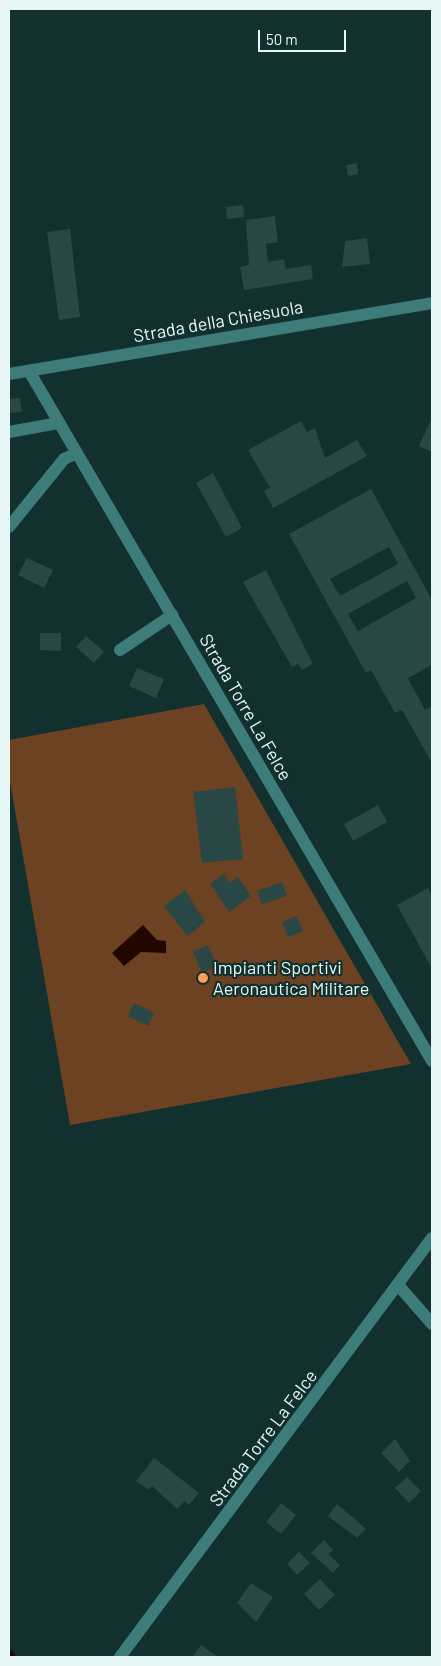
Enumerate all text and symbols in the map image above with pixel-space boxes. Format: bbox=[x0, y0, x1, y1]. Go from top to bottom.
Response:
scale bar bbox=[261, 20, 348, 52]
text: 50 m bbox=[266, 30, 298, 48]
street label: Strada della Chiesuola bbox=[131, 295, 305, 347]
street label: Strada Torre La Felce bbox=[195, 630, 297, 784]
place label: Impianti Sportivi Aeronautica Militare bbox=[213, 957, 369, 1000]
marker: Impianti Sportivi Aeronautica Militare bbox=[197, 972, 209, 984]
street label: Strada Torre La Felce bbox=[205, 1365, 321, 1511]

